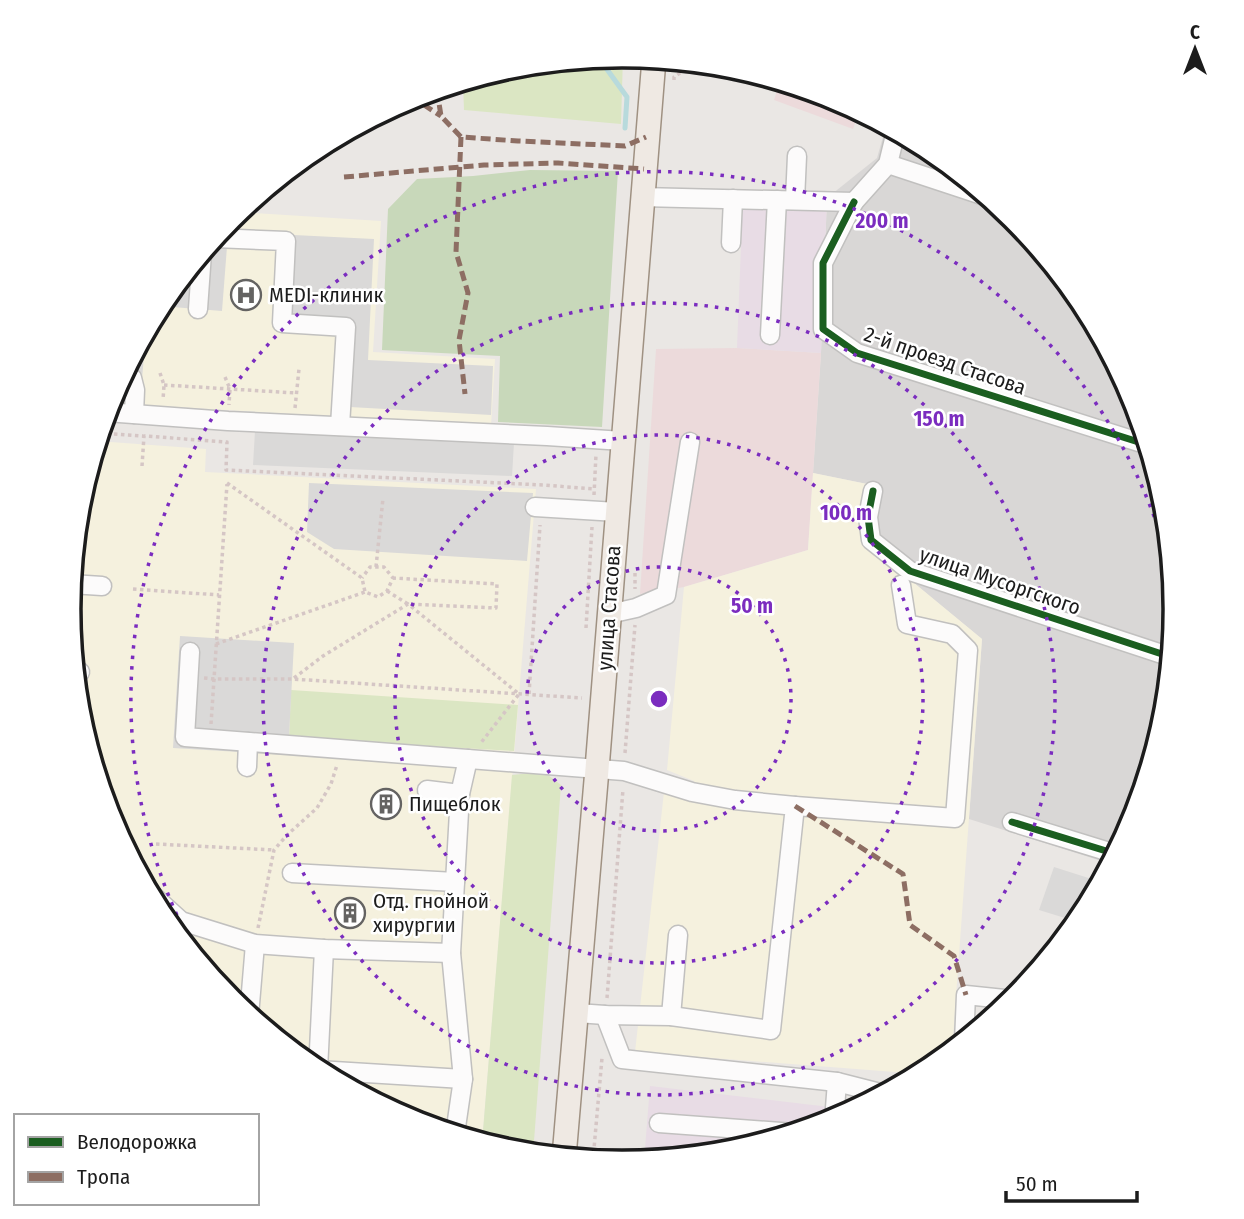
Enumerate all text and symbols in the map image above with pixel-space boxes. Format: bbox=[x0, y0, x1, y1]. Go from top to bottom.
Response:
north arrow bbox=[1160, 14, 1230, 84]
text: С bbox=[1190, 21, 1200, 44]
text: 200 m bbox=[854, 208, 909, 234]
hospital icon: MEDI-клиник bbox=[229, 278, 263, 312]
place label: MEDI-клиник bbox=[269, 282, 384, 308]
street label: 2-й проезд Стасова bbox=[861, 321, 1029, 401]
text: 150 m bbox=[913, 406, 965, 432]
text: 100 m bbox=[820, 500, 872, 526]
street label: улица Мусоргского bbox=[916, 541, 1084, 621]
street label: улица Стасова bbox=[592, 544, 626, 672]
text: 50 m bbox=[731, 593, 773, 619]
centre of rings bbox=[647, 687, 671, 711]
building icon: Пищеблок bbox=[369, 787, 403, 821]
place label: Пищеблок bbox=[409, 791, 501, 817]
place label: Отд. гнойной хирургии bbox=[373, 888, 489, 938]
building icon: Отд. гнойной хирургии bbox=[333, 896, 367, 930]
legend bbox=[14, 1114, 259, 1205]
text: Велодорожка bbox=[77, 1129, 197, 1155]
scale bar bbox=[1006, 1160, 1137, 1204]
text: Тропа bbox=[77, 1164, 130, 1190]
text: 50 m bbox=[1016, 1171, 1058, 1197]

